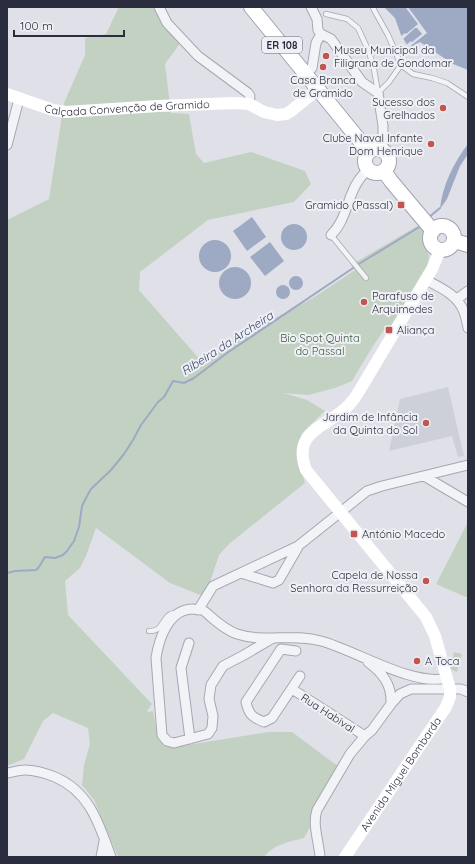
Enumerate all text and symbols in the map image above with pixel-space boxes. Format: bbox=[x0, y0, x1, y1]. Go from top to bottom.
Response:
scale bar bbox=[14, 12, 124, 38]
text: 100 m bbox=[20, 18, 53, 33]
road number: ER 108 bbox=[262, 37, 302, 53]
place label: Museu Municipal da Filigrana de Gondomar bbox=[334, 43, 453, 70]
marker: Museu Municipal da Filigrana de Gondomar bbox=[321, 51, 331, 61]
marker: Casa Branca de Gramido bbox=[318, 62, 328, 72]
place label: Casa Branca de Gramido bbox=[290, 73, 356, 100]
place label: Sucesso dos Grelhados bbox=[372, 95, 435, 122]
street label: Calçada Convenção de Gramido bbox=[43, 97, 210, 119]
marker: Sucesso dos Grelhados bbox=[438, 103, 448, 113]
place label: Clube Naval Infante Dom Henrique bbox=[323, 131, 423, 158]
marker: Clube Naval Infante Dom Henrique bbox=[426, 139, 436, 149]
place label: Gramido (Passal) bbox=[305, 198, 393, 212]
marker: Gramido (Passal) bbox=[396, 200, 406, 210]
place label: Parafuso de Arquimedes bbox=[372, 289, 434, 316]
marker: Parafuso de Arquimedes bbox=[359, 297, 369, 307]
water label: Ribeira da Archeira bbox=[178, 307, 276, 378]
place label: Aliança bbox=[397, 323, 434, 337]
marker: Aliança bbox=[384, 325, 394, 335]
park label: Bio Spot Quinta do Passal bbox=[280, 331, 360, 358]
place label: Jardim de Infância da Quinta do Sol bbox=[322, 410, 418, 437]
marker: Jardim de Infância da Quinta do Sol bbox=[421, 418, 431, 428]
place label: António Macedo bbox=[362, 527, 446, 541]
marker: António Macedo bbox=[349, 529, 359, 539]
place label: Capela de Nossa Senhora da Ressurreição bbox=[290, 568, 418, 595]
marker: Capela de Nossa Senhora da Ressurreição bbox=[421, 576, 431, 586]
place label: A Toca bbox=[425, 654, 459, 668]
marker: A Toca bbox=[412, 656, 422, 666]
street label: Rua Habival bbox=[298, 690, 358, 736]
street label: Avenida Miguel Bombarda bbox=[357, 714, 444, 834]

